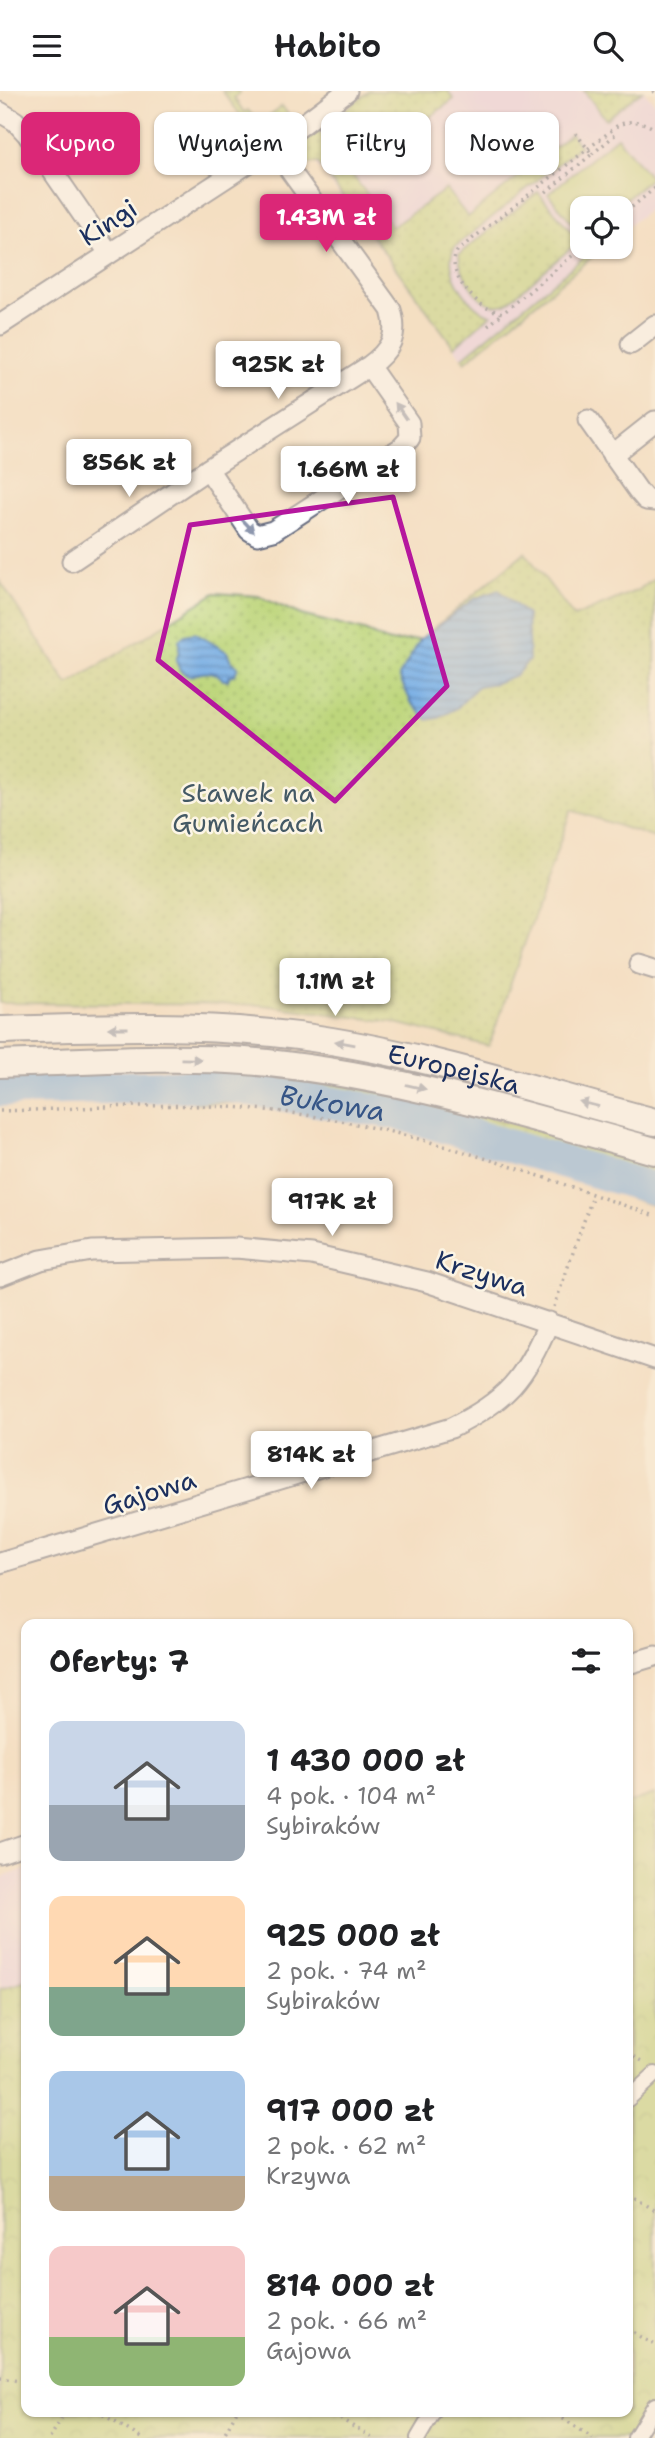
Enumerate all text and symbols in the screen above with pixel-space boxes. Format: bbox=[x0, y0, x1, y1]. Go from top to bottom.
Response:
text: Habito bbox=[274, 24, 381, 67]
icon: menu bbox=[28, 27, 66, 65]
icon: search bbox=[589, 27, 627, 65]
chip: Kupno bbox=[21, 112, 140, 175]
chip: Wynajem bbox=[154, 112, 307, 175]
chip: Filtry bbox=[321, 112, 431, 175]
chip: Nowe bbox=[445, 112, 559, 175]
street label: Kingi bbox=[72, 190, 144, 254]
pin: 1.43M zł bbox=[254, 195, 398, 254]
map controls bbox=[570, 196, 633, 259]
button: locate bbox=[570, 196, 633, 259]
text: 1.43M zł bbox=[276, 202, 376, 232]
pin: 925K zł bbox=[213, 341, 343, 401]
text: 925K zł bbox=[232, 349, 324, 379]
one-way arrow bbox=[394, 402, 408, 420]
pin: 856K zł bbox=[64, 439, 194, 499]
text: 856K zł bbox=[82, 447, 176, 477]
pin: 1.66M zł bbox=[276, 447, 420, 506]
text: 1.66M zł bbox=[297, 454, 399, 484]
one-way arrow bbox=[238, 517, 255, 534]
park label: Stawek na Gumieńcach bbox=[172, 775, 324, 840]
pin: 1.1M zł bbox=[270, 958, 400, 1018]
text: 1.1M zł bbox=[295, 966, 375, 996]
one-way arrow bbox=[107, 1022, 129, 1033]
street label: Europejska bbox=[385, 1035, 524, 1102]
one-way arrow bbox=[334, 1037, 356, 1048]
one-way arrow bbox=[180, 1053, 202, 1065]
water label: Bukowa bbox=[277, 1076, 388, 1130]
one-way arrow bbox=[405, 1082, 427, 1093]
one-way arrow bbox=[578, 1099, 599, 1109]
pin: 917K zł bbox=[267, 1179, 397, 1238]
text: 917K zł bbox=[288, 1186, 376, 1216]
street label: Krzywa bbox=[431, 1242, 533, 1304]
pin: 814K zł bbox=[246, 1431, 376, 1491]
text: 814K zł bbox=[267, 1439, 355, 1469]
street label: Gajowa bbox=[98, 1461, 200, 1523]
text: Oferty: 7 bbox=[49, 1641, 189, 1682]
icon: filters bbox=[567, 1642, 605, 1680]
text: 1 430 000 zł bbox=[266, 1740, 465, 1781]
icon: home bbox=[105, 1749, 189, 1833]
text: 4 pok. · 104 m² bbox=[266, 1781, 436, 1811]
text: Sybiraków bbox=[266, 1811, 380, 1841]
text: 925 000 zł bbox=[266, 1915, 440, 1956]
icon: home bbox=[105, 1924, 189, 2008]
text: 2 pok. · 74 m² bbox=[266, 1956, 427, 1986]
text: Sybiraków bbox=[266, 1986, 380, 2016]
text: 917 000 zł bbox=[266, 2090, 434, 2131]
icon: home bbox=[105, 2099, 189, 2183]
text: 2 pok. · 62 m² bbox=[266, 2131, 426, 2161]
text: Krzywa bbox=[266, 2161, 350, 2191]
text: 814 000 zł bbox=[266, 2265, 434, 2306]
icon: home bbox=[105, 2274, 189, 2358]
text: 2 pok. · 66 m² bbox=[266, 2306, 427, 2336]
text: Gajowa bbox=[266, 2336, 351, 2366]

